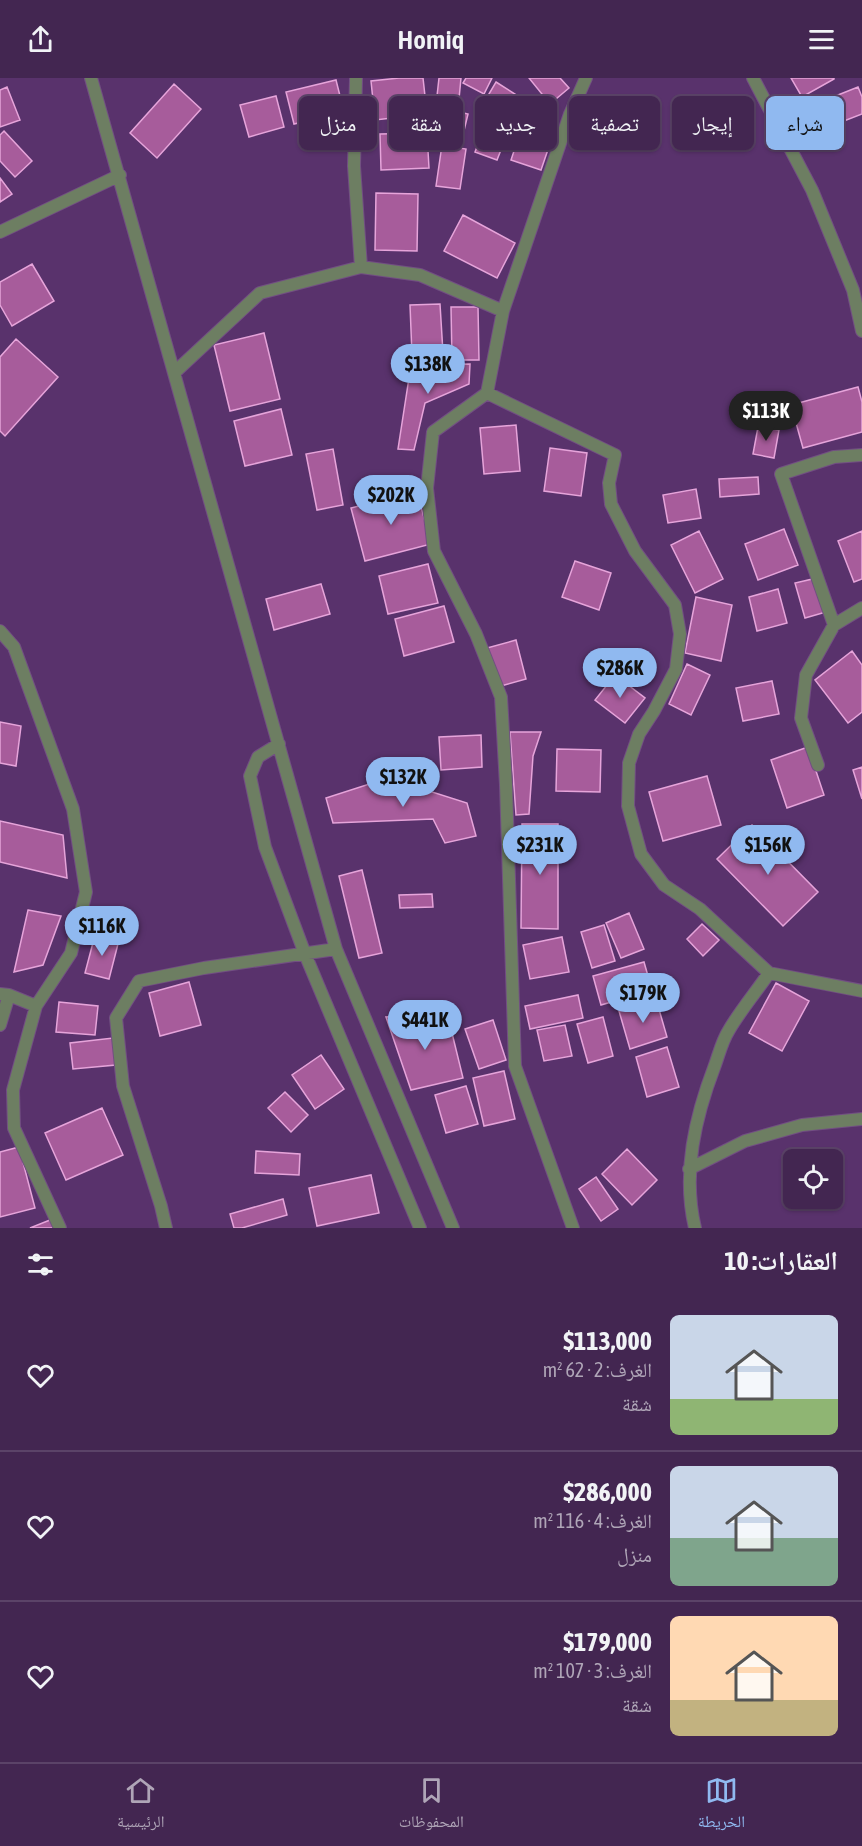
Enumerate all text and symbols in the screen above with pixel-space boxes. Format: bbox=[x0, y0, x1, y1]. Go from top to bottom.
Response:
icon: share bbox=[24, 23, 57, 56]
icon: menu bbox=[805, 23, 838, 56]
text: Homiq bbox=[398, 24, 464, 55]
chip: منزل bbox=[299, 96, 377, 150]
chip: شقة bbox=[389, 96, 463, 150]
chip: جديد bbox=[475, 96, 557, 150]
chip: تصفية bbox=[569, 96, 660, 150]
chip: إيجار bbox=[672, 96, 754, 150]
chip: شراء bbox=[766, 96, 844, 150]
pin: $138K bbox=[386, 344, 470, 395]
text: $138K bbox=[405, 352, 451, 375]
pin: $113K bbox=[724, 391, 808, 442]
text: $113K bbox=[743, 399, 789, 422]
pin: $202K bbox=[349, 475, 433, 526]
text: $202K bbox=[368, 483, 414, 506]
pin: $286K bbox=[578, 648, 662, 699]
text: $286K bbox=[597, 656, 643, 679]
pin: $132K bbox=[361, 757, 445, 808]
text: $132K bbox=[380, 765, 426, 788]
pin: $231K bbox=[498, 825, 582, 876]
pin: $156K bbox=[726, 825, 810, 876]
text: $231K bbox=[517, 833, 563, 856]
text: $156K bbox=[745, 833, 791, 856]
pin: $116K bbox=[60, 906, 144, 957]
text: $116K bbox=[79, 914, 125, 937]
pin: $179K bbox=[601, 973, 685, 1024]
text: $179K bbox=[620, 981, 666, 1004]
pin: $441K bbox=[383, 1000, 467, 1051]
text: $441K bbox=[402, 1008, 448, 1031]
map controls bbox=[783, 1149, 843, 1209]
button: locate bbox=[783, 1149, 843, 1209]
text: العقارات: 10 bbox=[724, 1246, 838, 1276]
icon: filters bbox=[24, 1248, 57, 1281]
text: $113,000 bbox=[563, 1326, 652, 1356]
icon: home bbox=[718, 1339, 790, 1411]
text: الغرف: 2 · 62 m² bbox=[543, 1358, 652, 1381]
icon: heart bbox=[24, 1359, 57, 1392]
text: شقة bbox=[622, 1392, 652, 1415]
text: $286,000 bbox=[563, 1477, 652, 1507]
icon: home bbox=[718, 1490, 790, 1562]
text: الغرف: 4 · 116 m² bbox=[533, 1509, 652, 1532]
icon: heart bbox=[24, 1510, 57, 1543]
text: منزل bbox=[617, 1543, 652, 1566]
text: $179,000 bbox=[563, 1627, 652, 1657]
icon: home bbox=[718, 1640, 790, 1712]
text: الغرف: 3 · 107 m² bbox=[533, 1659, 652, 1682]
icon: heart bbox=[24, 1660, 57, 1693]
text: شقة bbox=[622, 1693, 652, 1716]
tab: الرئيسية bbox=[117, 1774, 165, 1837]
tab: المحفوظات bbox=[399, 1774, 464, 1837]
tab: الخريطة bbox=[698, 1774, 745, 1837]

